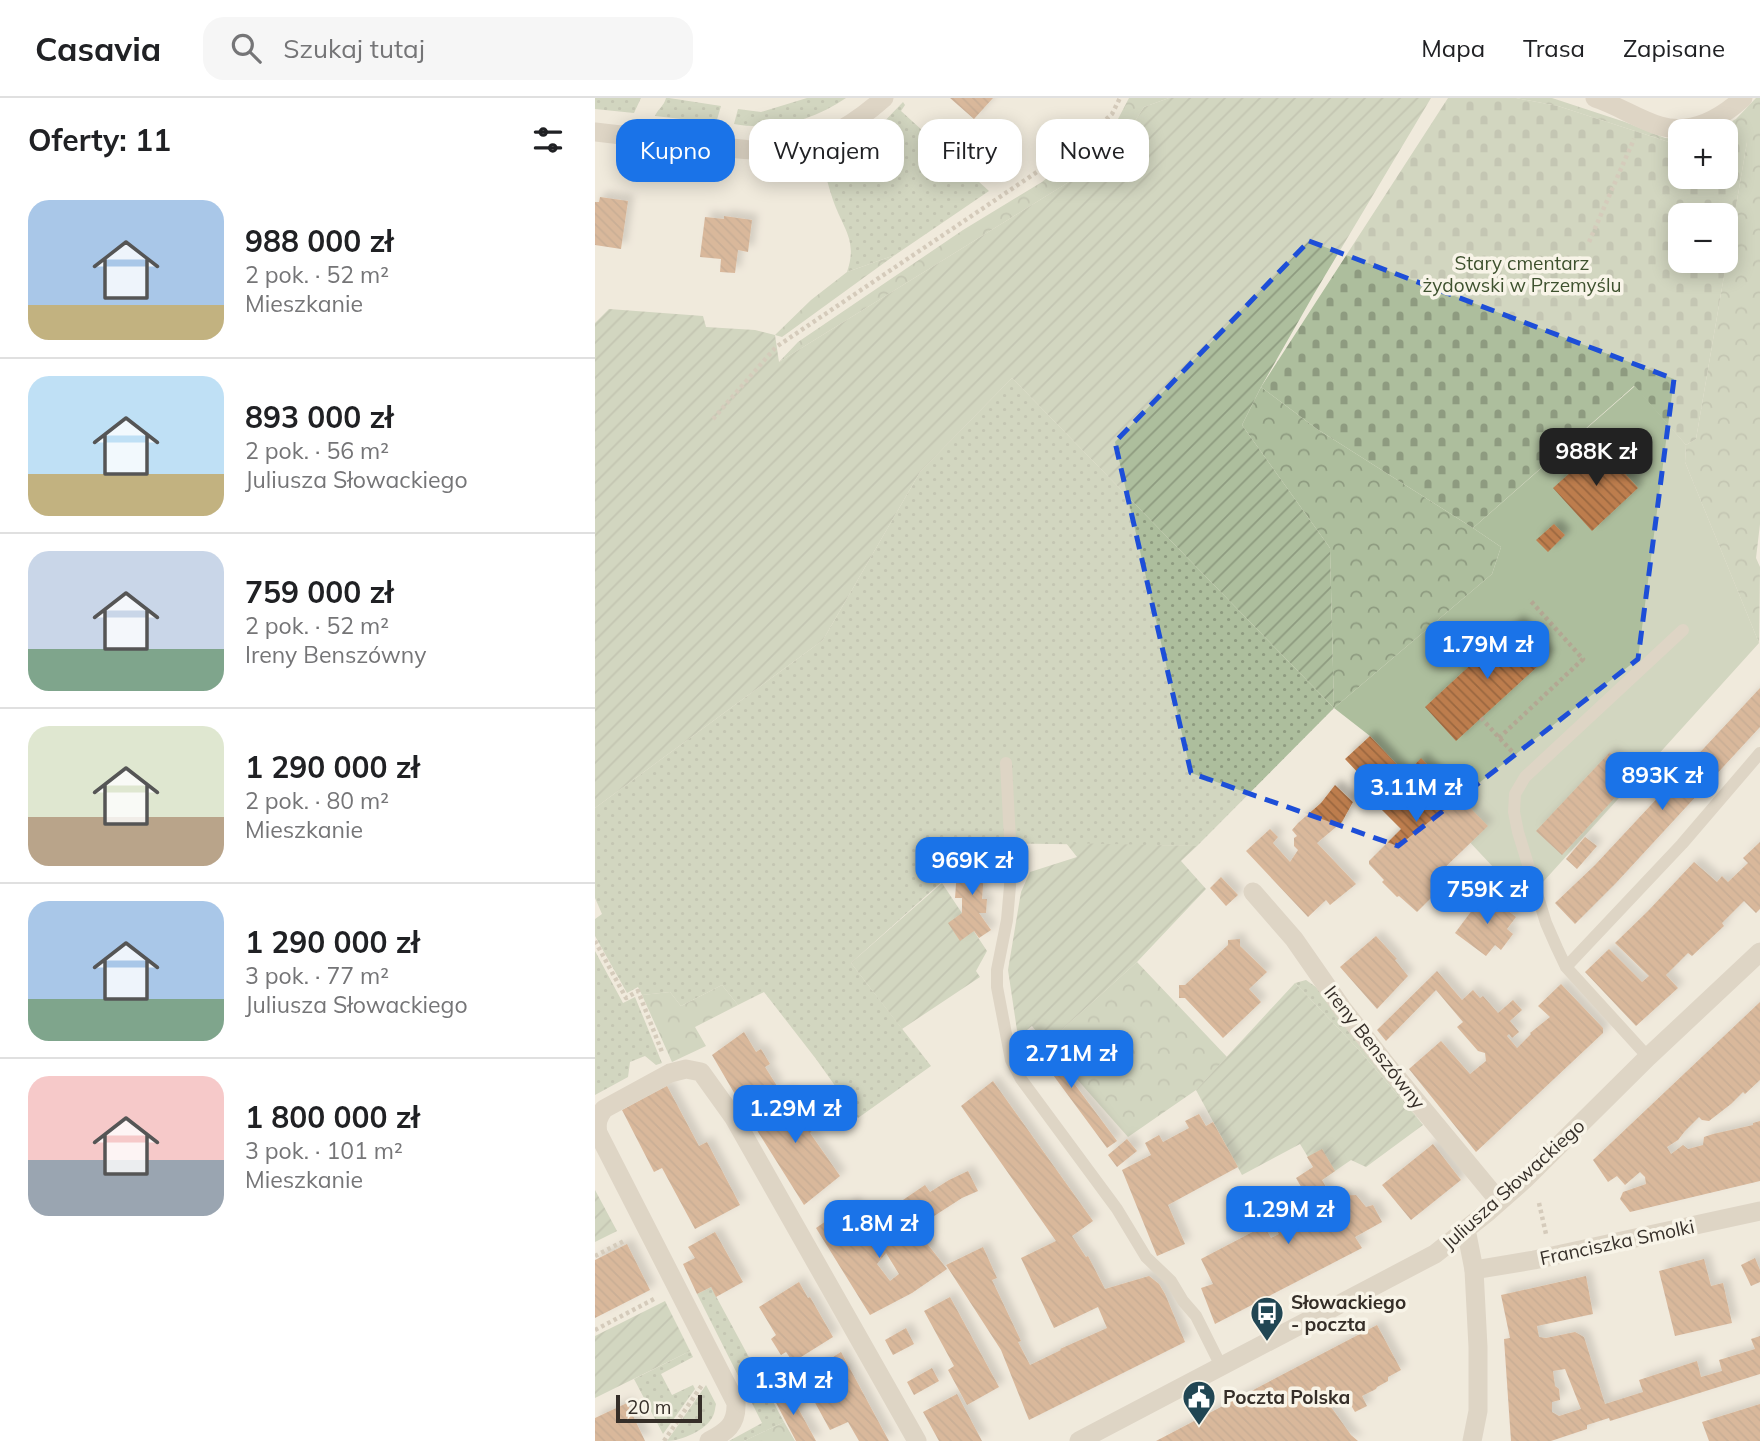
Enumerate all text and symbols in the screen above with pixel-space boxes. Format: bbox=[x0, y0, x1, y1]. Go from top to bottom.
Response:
search box bbox=[203, 17, 693, 80]
text: Casavia bbox=[35, 28, 161, 69]
icon: search bbox=[227, 29, 265, 67]
text: Szukaj tutaj bbox=[283, 32, 425, 65]
text: Mapa bbox=[1421, 33, 1485, 63]
text: Trasa bbox=[1523, 33, 1585, 63]
text: Zapisane bbox=[1623, 33, 1725, 63]
chip: Kupno bbox=[616, 119, 735, 182]
chip: Wynajem bbox=[749, 119, 904, 182]
chip: Filtry bbox=[918, 119, 1022, 182]
chip: Nowe bbox=[1036, 119, 1149, 182]
map controls bbox=[1668, 119, 1738, 273]
button: + bbox=[1668, 119, 1738, 189]
text: Oferty: 11 bbox=[28, 121, 171, 159]
icon: filters bbox=[529, 121, 567, 159]
button: − bbox=[1668, 203, 1738, 273]
text: 988 000 zł bbox=[245, 222, 393, 260]
icon: home bbox=[84, 228, 168, 312]
park label: Stary cmentarz żydowski w Przemyślu bbox=[1423, 251, 1621, 297]
text: 2 pok. · 52 m² bbox=[245, 260, 389, 289]
text: Mieszkanie bbox=[245, 289, 363, 318]
text: 893 000 zł bbox=[245, 398, 393, 436]
icon: home bbox=[84, 404, 168, 488]
pin: 988K zł bbox=[1531, 428, 1661, 488]
text: 2 pok. · 56 m² bbox=[245, 436, 389, 465]
text: 988K zł bbox=[1555, 436, 1637, 465]
text: Juliusza Słowackiego bbox=[245, 465, 468, 494]
text: 759 000 zł bbox=[245, 573, 393, 611]
icon: home bbox=[84, 579, 168, 663]
text: 2 pok. · 52 m² bbox=[245, 611, 389, 640]
pin: 1.79M zł bbox=[1415, 622, 1559, 681]
text: 1.79M zł bbox=[1441, 629, 1533, 658]
text: Ireny Benszówny bbox=[245, 640, 426, 669]
text: 1 290 000 zł bbox=[245, 748, 419, 786]
pin: 893K zł bbox=[1597, 752, 1727, 812]
icon: home bbox=[84, 754, 168, 838]
text: 893K zł bbox=[1621, 760, 1703, 789]
pin: 3.11M zł bbox=[1344, 764, 1488, 824]
text: 3.11M zł bbox=[1370, 772, 1462, 801]
text: 2 pok. · 80 m² bbox=[245, 786, 389, 815]
text: Mieszkanie bbox=[245, 815, 363, 844]
pin: 969K zł bbox=[907, 838, 1037, 897]
text: 969K zł bbox=[931, 845, 1013, 874]
pin: 759K zł bbox=[1422, 866, 1552, 926]
text: 759K zł bbox=[1446, 874, 1528, 903]
text: 1 290 000 zł bbox=[245, 923, 419, 961]
icon: home bbox=[84, 929, 168, 1013]
text: 3 pok. · 77 m² bbox=[245, 961, 389, 990]
street label: Ireny Benszówny bbox=[1319, 981, 1431, 1113]
text: Juliusza Słowackiego bbox=[245, 990, 468, 1019]
pin: 2.71M zł bbox=[999, 1030, 1143, 1090]
text: 2.71M zł bbox=[1025, 1038, 1117, 1067]
pin: 1.29M zł bbox=[723, 1086, 867, 1145]
text: 1.29M zł bbox=[749, 1093, 841, 1122]
text: 1 800 000 zł bbox=[245, 1098, 419, 1136]
icon: home bbox=[84, 1104, 168, 1188]
street label: Juliusza Słowackiego bbox=[1437, 1114, 1589, 1254]
text: 3 pok. · 101 m² bbox=[245, 1136, 403, 1165]
text: Mieszkanie bbox=[245, 1165, 363, 1194]
pin: 1.29M zł bbox=[1216, 1186, 1360, 1246]
text: 1.29M zł bbox=[1242, 1194, 1334, 1223]
pin: 1.8M zł bbox=[814, 1200, 944, 1260]
text: 1.8M zł bbox=[840, 1208, 918, 1237]
street label: Franciszka Smolki bbox=[1538, 1214, 1696, 1270]
place label: Słowackiego - poczta bbox=[1291, 1290, 1406, 1336]
bus stop icon: Słowackiego - poczta bbox=[1248, 1294, 1286, 1343]
pin: 1.3M zł bbox=[728, 1358, 858, 1417]
text: 1.3M zł bbox=[754, 1365, 832, 1394]
public building icon: Poczta Polska bbox=[1180, 1378, 1218, 1427]
place label: Poczta Polska bbox=[1223, 1385, 1350, 1409]
scale bar bbox=[616, 1392, 702, 1424]
text: 20 m bbox=[627, 1395, 671, 1419]

